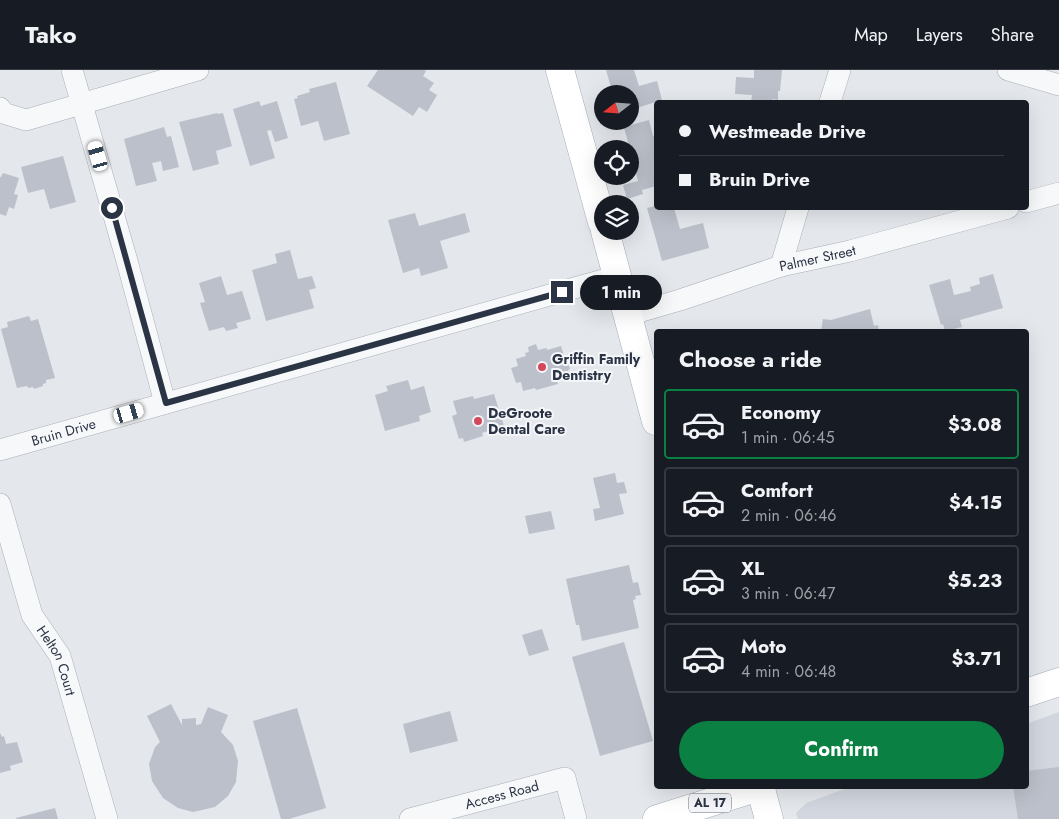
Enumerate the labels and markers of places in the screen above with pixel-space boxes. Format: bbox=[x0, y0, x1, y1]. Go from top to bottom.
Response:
place label: Griffin Family Dentistry bbox=[552, 349, 641, 385]
marker: Griffin Family Dentistry bbox=[536, 361, 548, 373]
place label: DeGroote Dental Care bbox=[488, 403, 565, 439]
marker: DeGroote Dental Care bbox=[472, 415, 484, 427]

